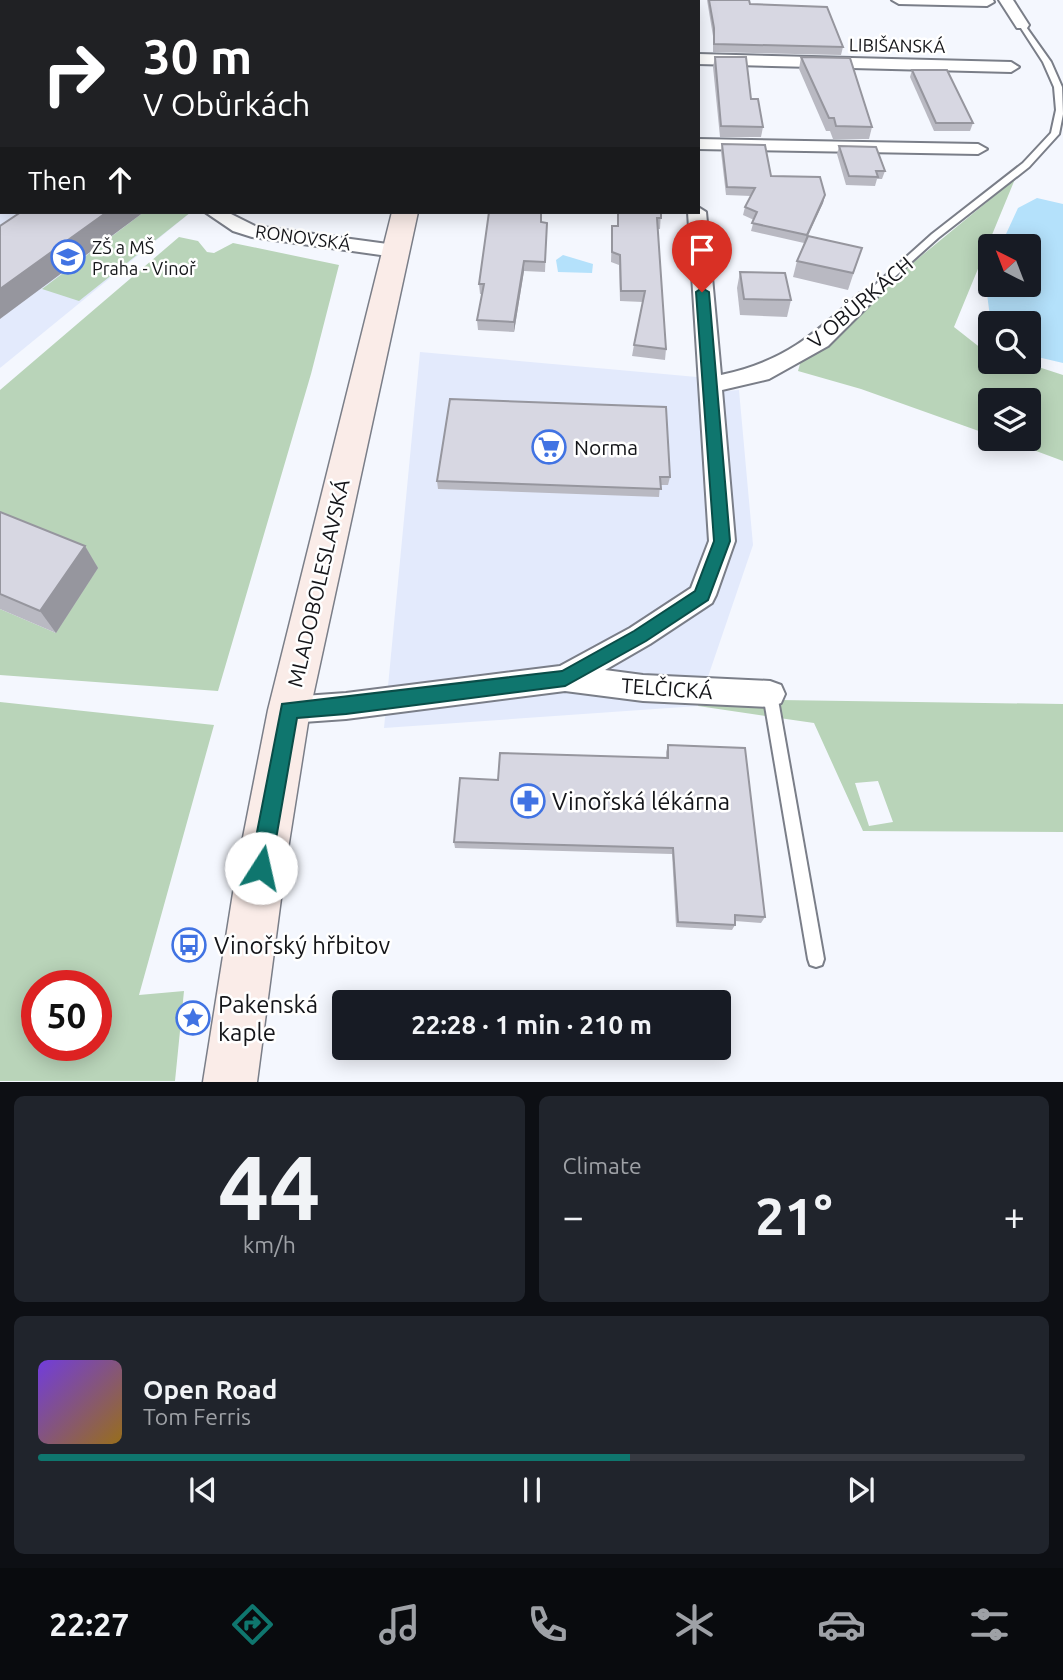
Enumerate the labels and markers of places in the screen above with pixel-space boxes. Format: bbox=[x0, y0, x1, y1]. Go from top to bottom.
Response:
pin bbox=[672, 220, 732, 292]
place label: ZŠ a MŠ Praha - Vinoř bbox=[92, 236, 196, 278]
school or university icon: ZŠ a MŠ Praha - Vinoř bbox=[49, 238, 87, 276]
supermarket icon: Norma bbox=[530, 428, 568, 466]
place label: Norma bbox=[574, 435, 638, 459]
pharmacy icon: Vinořská lékárna bbox=[509, 782, 547, 820]
place label: Vinořská lékárna bbox=[552, 788, 730, 815]
bus stop icon: Vinořský hřbitov bbox=[170, 926, 208, 964]
place label: Vinořský hřbitov bbox=[214, 932, 390, 959]
place label: Pakenská kaple bbox=[218, 991, 318, 1046]
place icon: Pakenská kaple bbox=[174, 999, 212, 1037]

